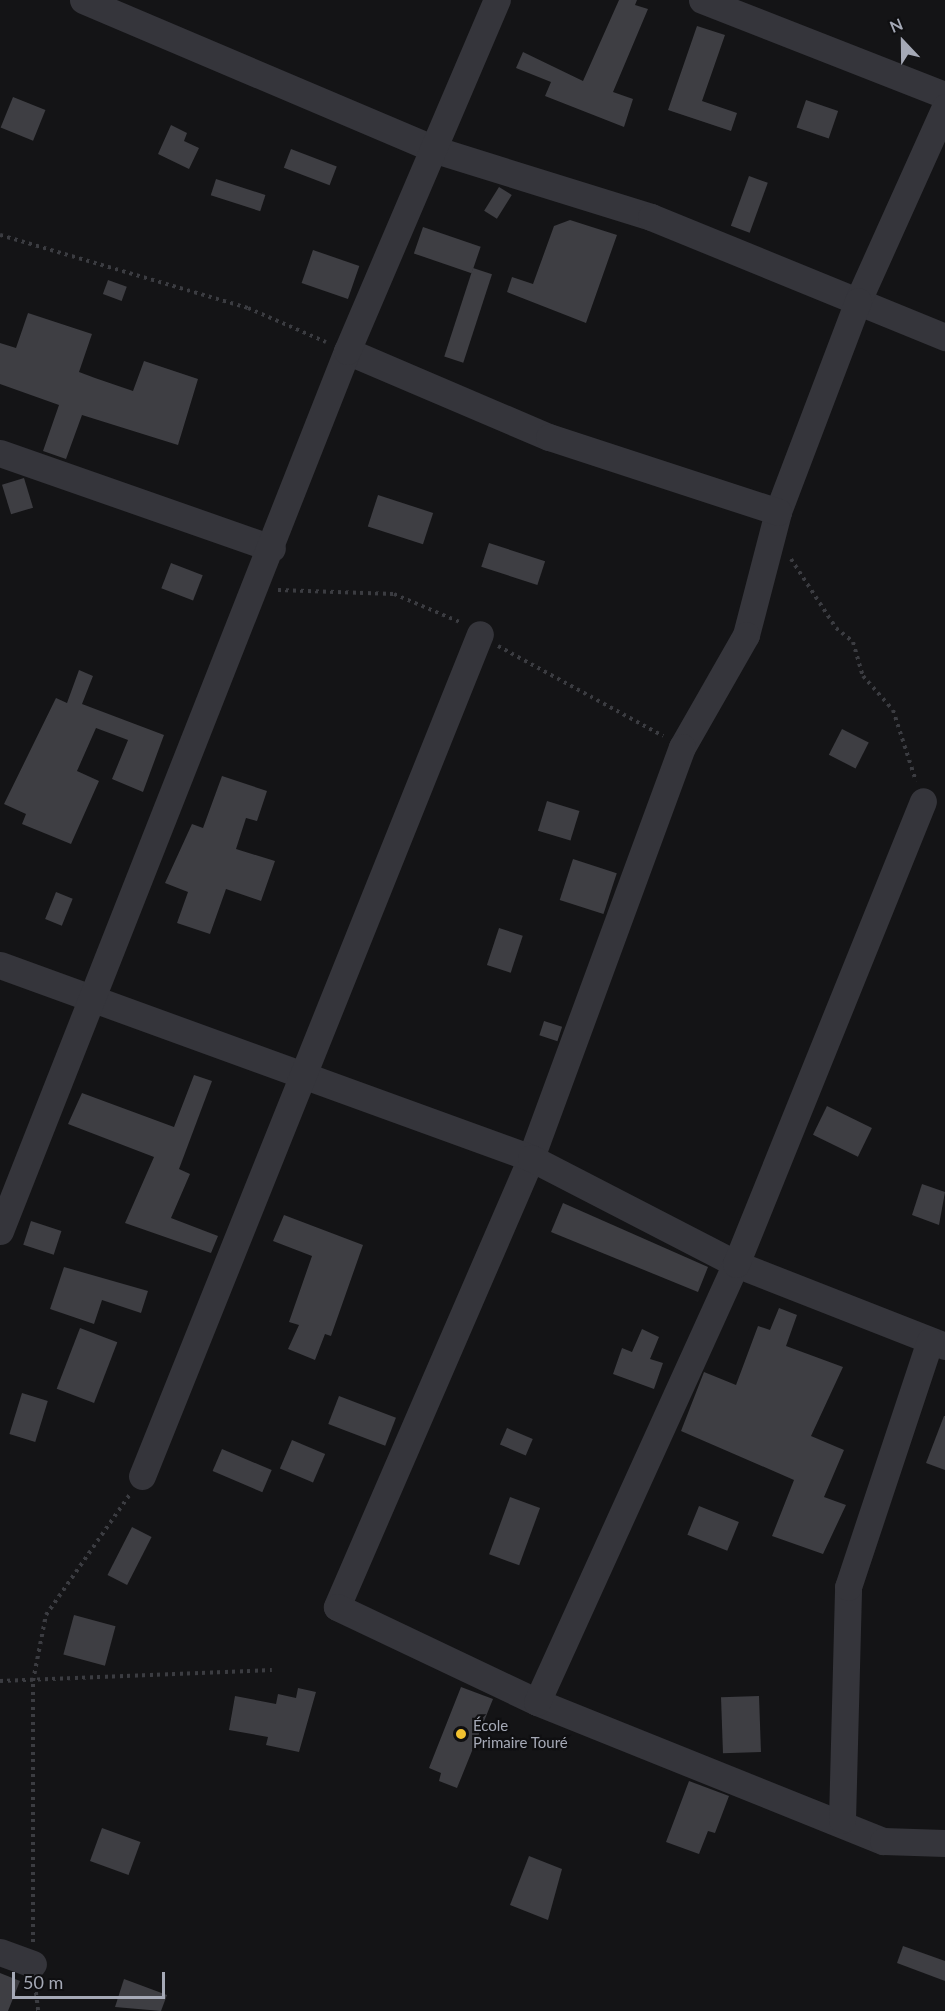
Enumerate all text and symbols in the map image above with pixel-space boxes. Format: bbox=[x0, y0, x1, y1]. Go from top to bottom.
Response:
north arrow bbox=[873, 12, 933, 72]
text: N bbox=[887, 14, 905, 36]
place label: École Primaire Touré bbox=[473, 1716, 568, 1751]
marker: École Primaire Touré bbox=[454, 1727, 468, 1741]
scale bar bbox=[15, 1960, 168, 1998]
text: 50 m bbox=[23, 1971, 63, 1993]

